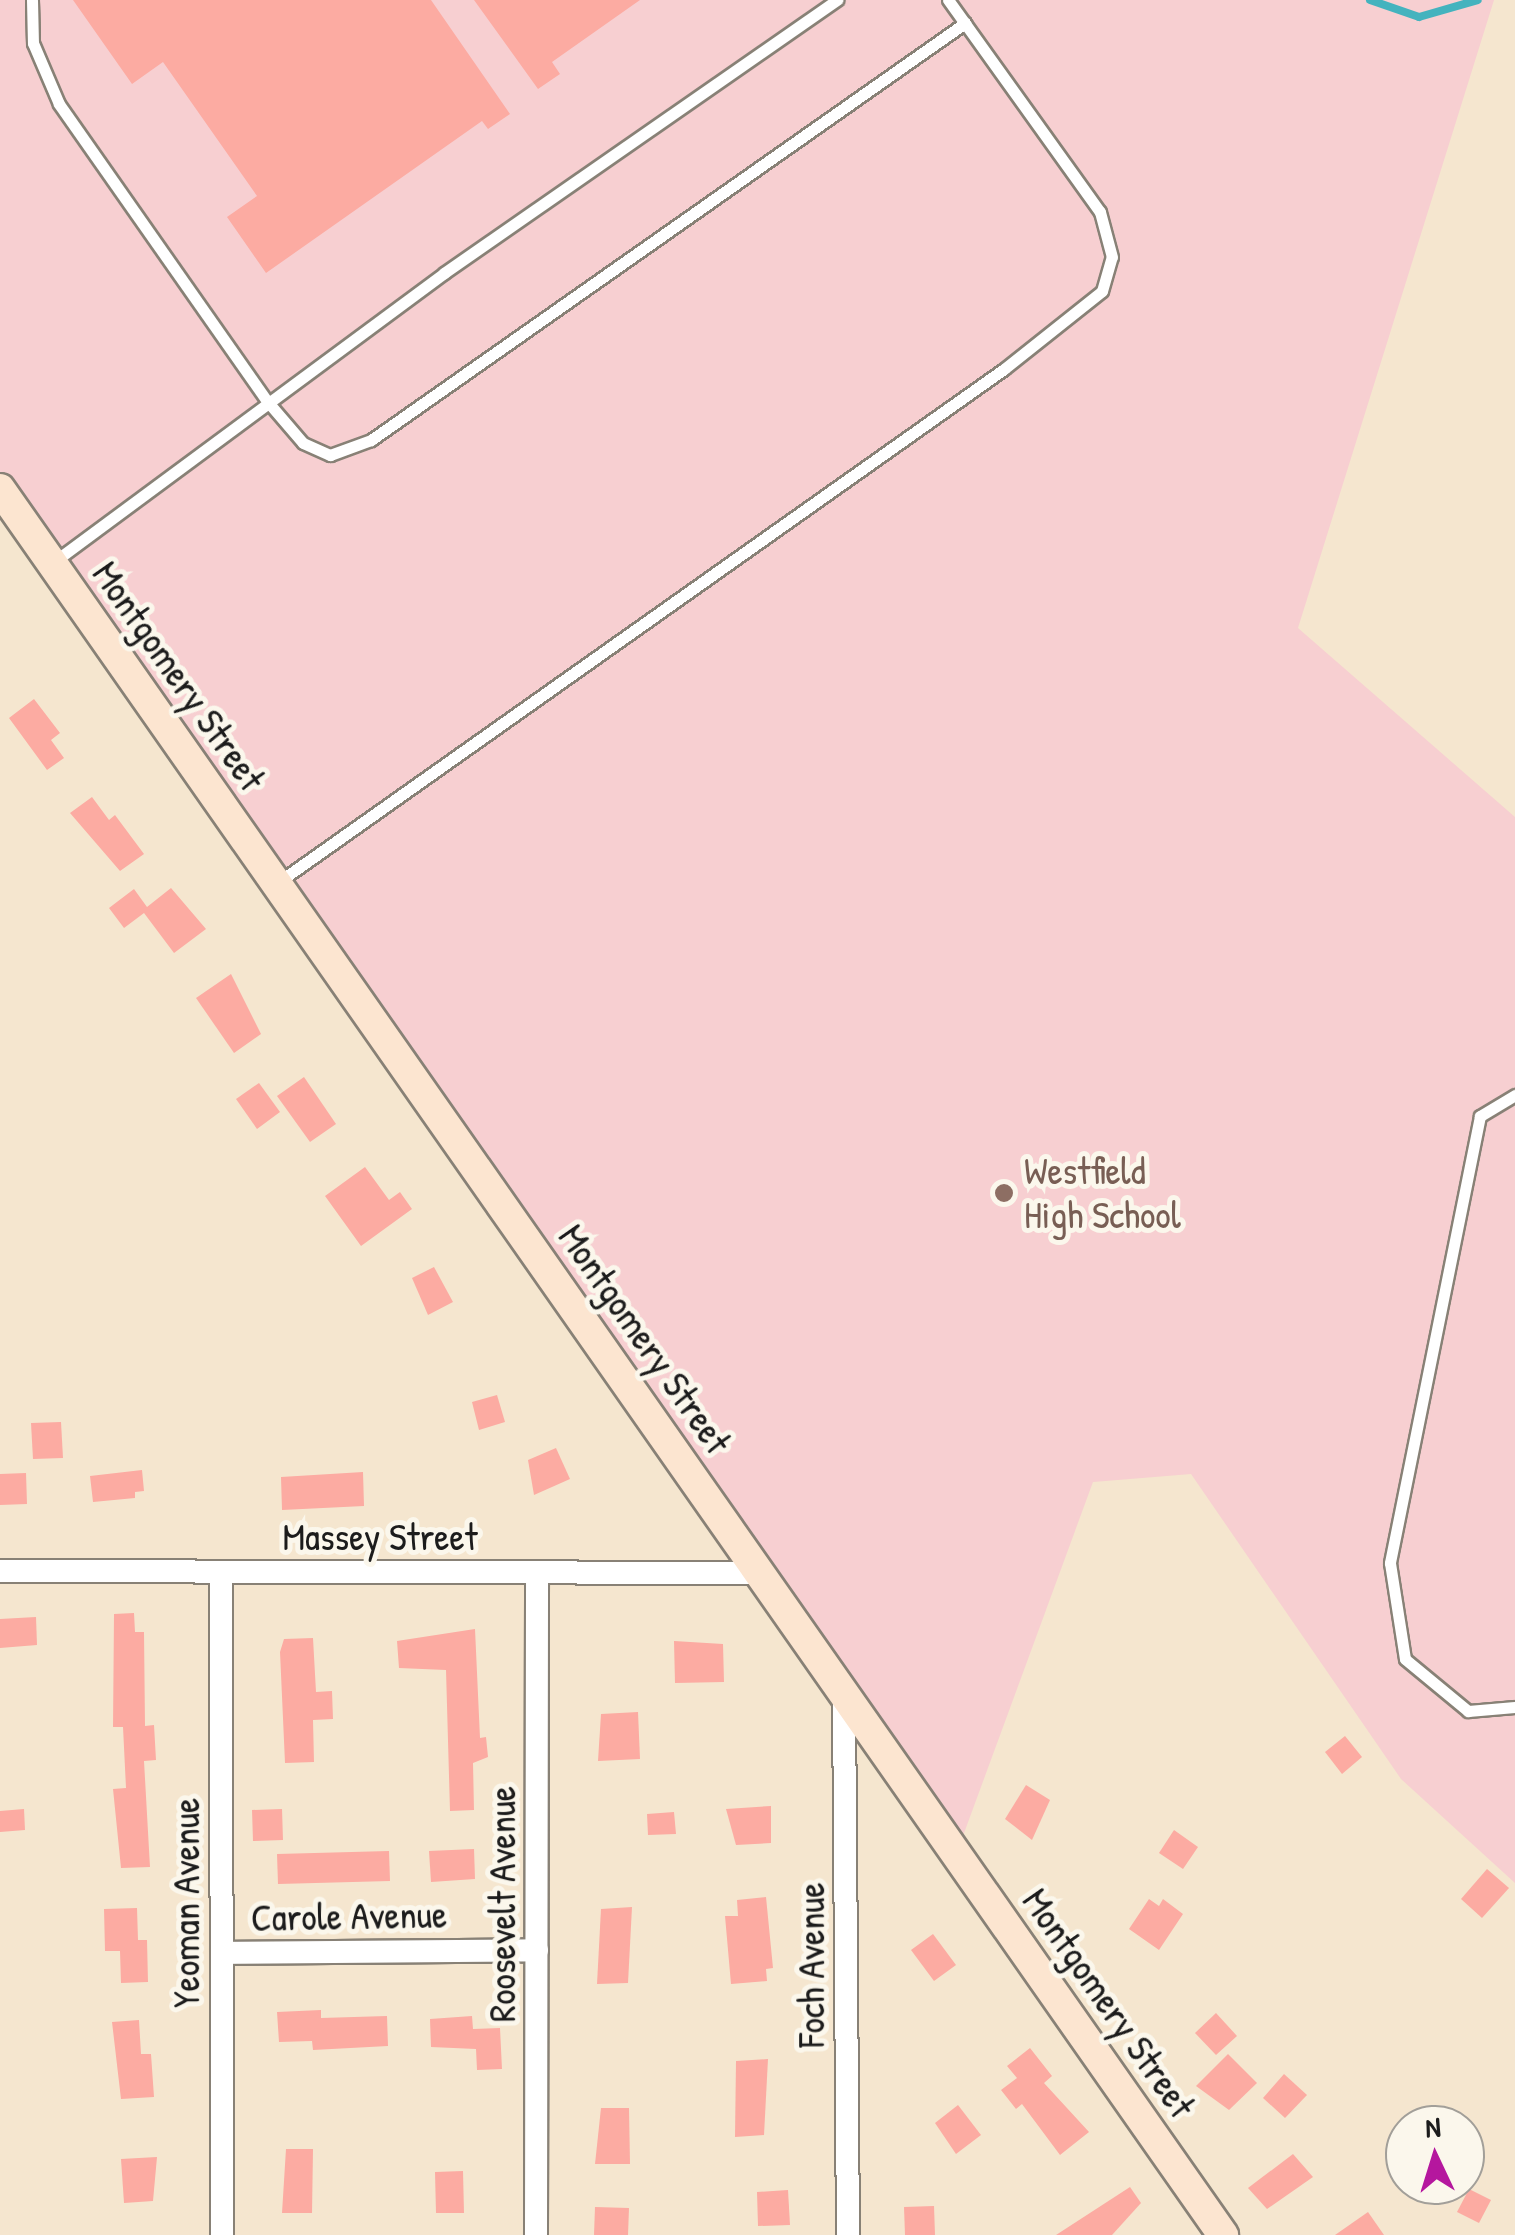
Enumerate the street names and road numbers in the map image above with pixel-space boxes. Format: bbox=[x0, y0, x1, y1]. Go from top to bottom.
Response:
street label: Montgomery Street bbox=[83, 553, 275, 799]
street label: Montgomery Street bbox=[549, 1216, 741, 1462]
street label: Massey Street bbox=[282, 1514, 478, 1560]
street label: Roosevelt Avenue bbox=[479, 1786, 525, 2022]
street label: Yeoman Avenue bbox=[163, 1798, 209, 2008]
street label: Montgomery Street bbox=[1013, 1880, 1205, 2126]
street label: Foch Avenue bbox=[788, 1882, 834, 2048]
street label: Carole Avenue bbox=[251, 1891, 447, 1941]

